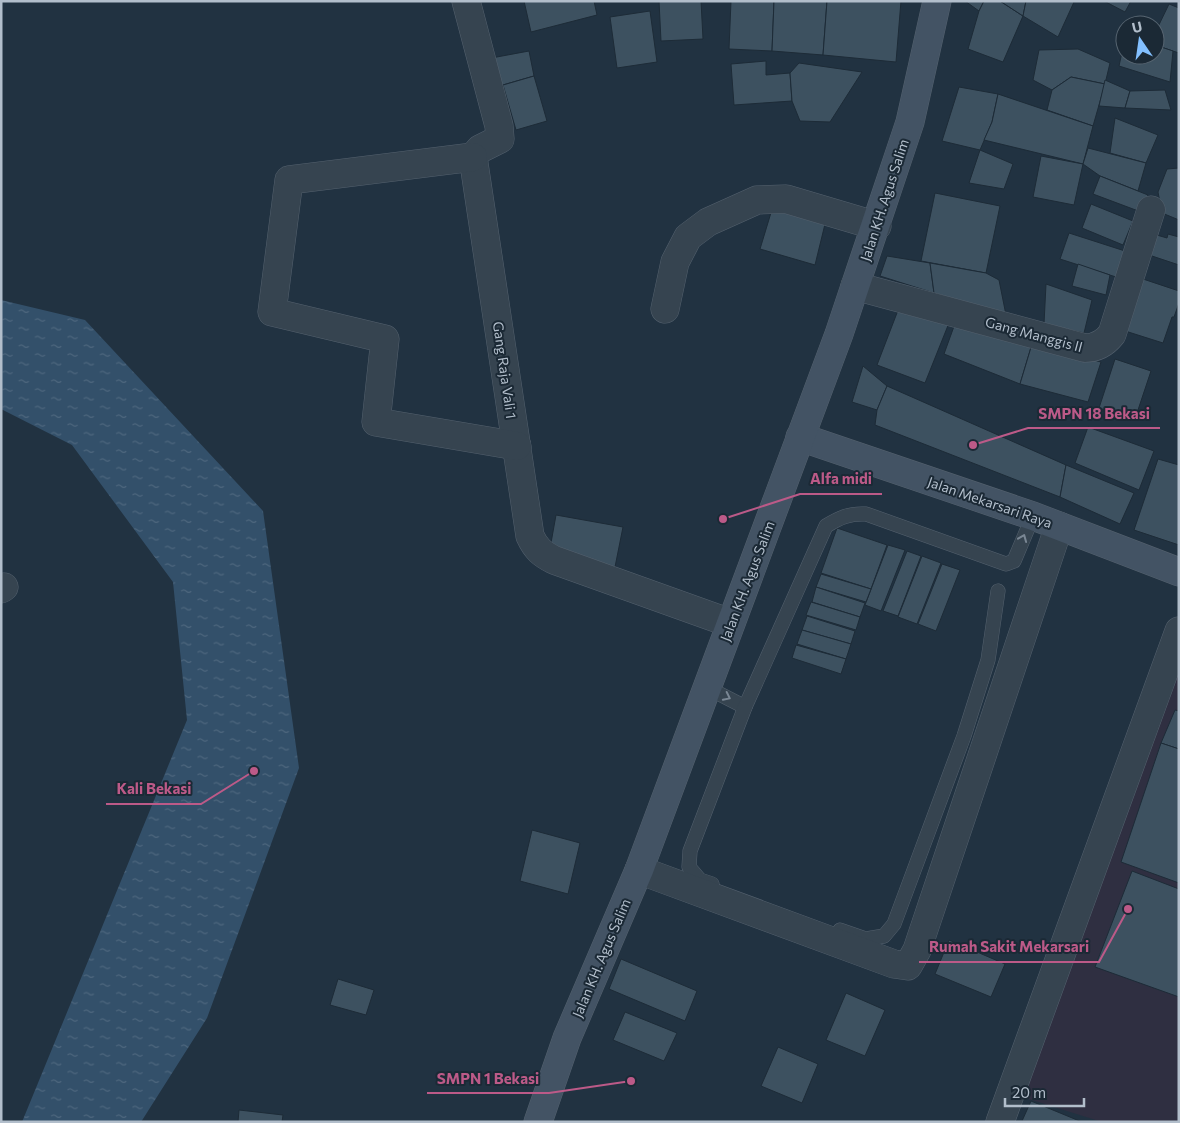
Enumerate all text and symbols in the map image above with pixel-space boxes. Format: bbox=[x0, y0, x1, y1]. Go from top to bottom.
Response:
north arrow bbox=[1115, 15, 1165, 65]
text: U bbox=[1130, 17, 1144, 36]
street label: Jalan KH. Agus Salim bbox=[856, 137, 912, 263]
street label: Gang Manggis II bbox=[983, 313, 1085, 355]
street label: Gang Raja Vali 1 bbox=[490, 320, 520, 420]
callout: SMPN 18 Bekasi bbox=[1028, 398, 1160, 428]
text: SMPN 18 Bekasi bbox=[1038, 404, 1150, 422]
callout: Alfa midi bbox=[800, 464, 882, 494]
text: Alfa midi bbox=[810, 469, 872, 487]
street label: Jalan Mekarsari Raya bbox=[926, 473, 1054, 531]
street label: Jalan KH. Agus Salim bbox=[716, 518, 778, 644]
one-way arrow bbox=[1017, 534, 1028, 543]
one-way arrow bbox=[722, 691, 731, 702]
callout: Kali Bekasi bbox=[106, 774, 201, 804]
text: Kali Bekasi bbox=[116, 779, 192, 797]
street label: Jalan KH. Agus Salim bbox=[568, 896, 634, 1020]
callout: Rumah Sakit Mekarsari bbox=[919, 932, 1099, 962]
text: Rumah Sakit Mekarsari bbox=[929, 937, 1089, 955]
callout: SMPN 1 Bekasi bbox=[427, 1063, 549, 1093]
text: SMPN 1 Bekasi bbox=[437, 1069, 539, 1087]
scale bar bbox=[1005, 1076, 1084, 1108]
text: 20 m bbox=[1012, 1083, 1046, 1101]

